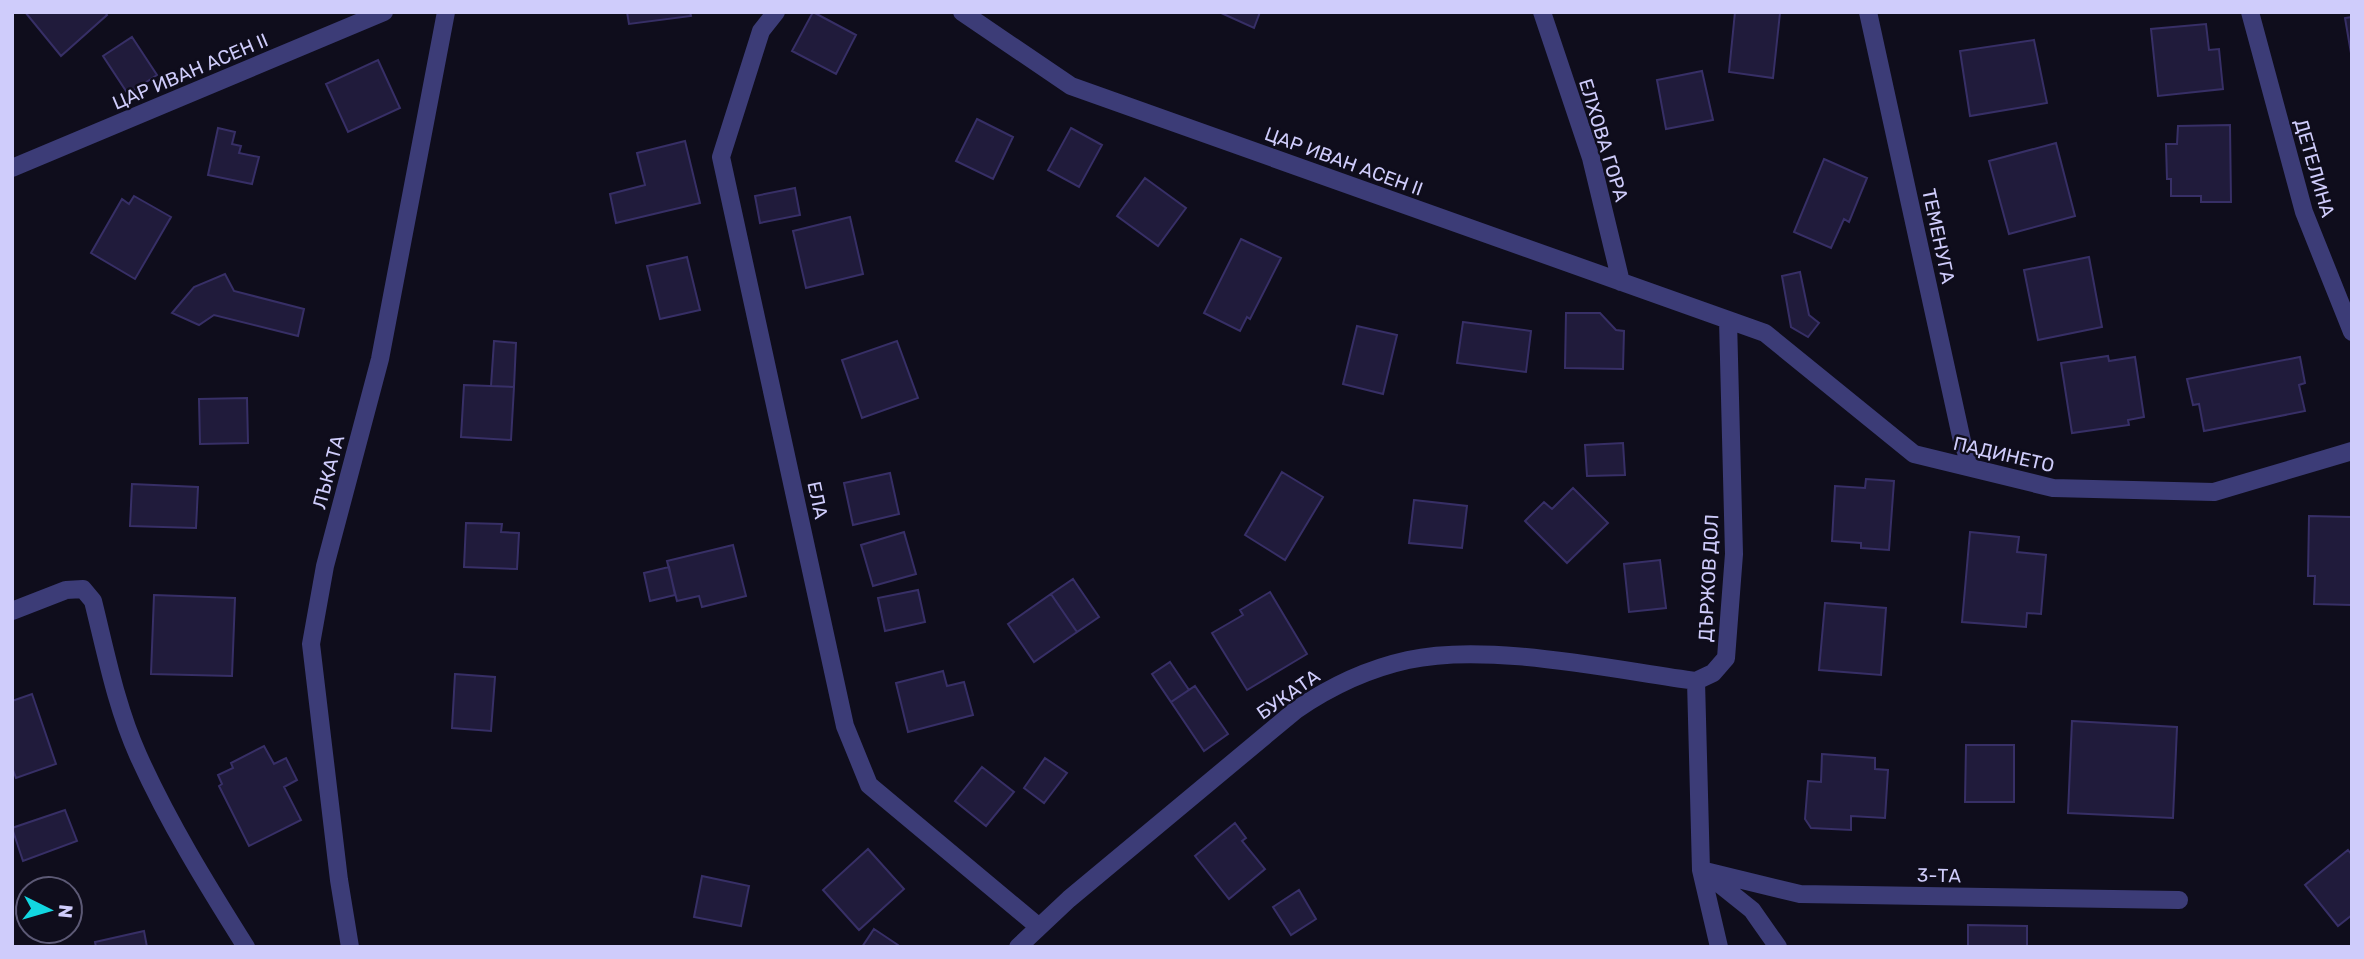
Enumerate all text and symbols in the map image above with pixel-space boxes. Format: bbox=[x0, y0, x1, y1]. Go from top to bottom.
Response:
street label: ЦАР ИВАН АСЕН II bbox=[109, 28, 271, 115]
street label: ЕЛХОВА ГОРА bbox=[1574, 76, 1633, 205]
street label: ДЕТЕЛИНА bbox=[2290, 116, 2340, 220]
street label: ЦАР ИВАН АСЕН II bbox=[1262, 122, 1426, 201]
street label: ТЕМЕНУГА bbox=[1917, 186, 1960, 286]
street label: ЛЪКАТА bbox=[308, 432, 349, 512]
street label: ПАДИНЕТО bbox=[1951, 432, 2057, 477]
street label: ЕЛА bbox=[802, 479, 833, 521]
street label: ДЪРЖОВ ДОЛ bbox=[1694, 514, 1723, 642]
street label: БУКАТА bbox=[1252, 664, 1325, 724]
street label: 3-ТА bbox=[1917, 864, 1962, 887]
north arrow bbox=[14, 875, 84, 945]
text: N bbox=[53, 904, 77, 919]

